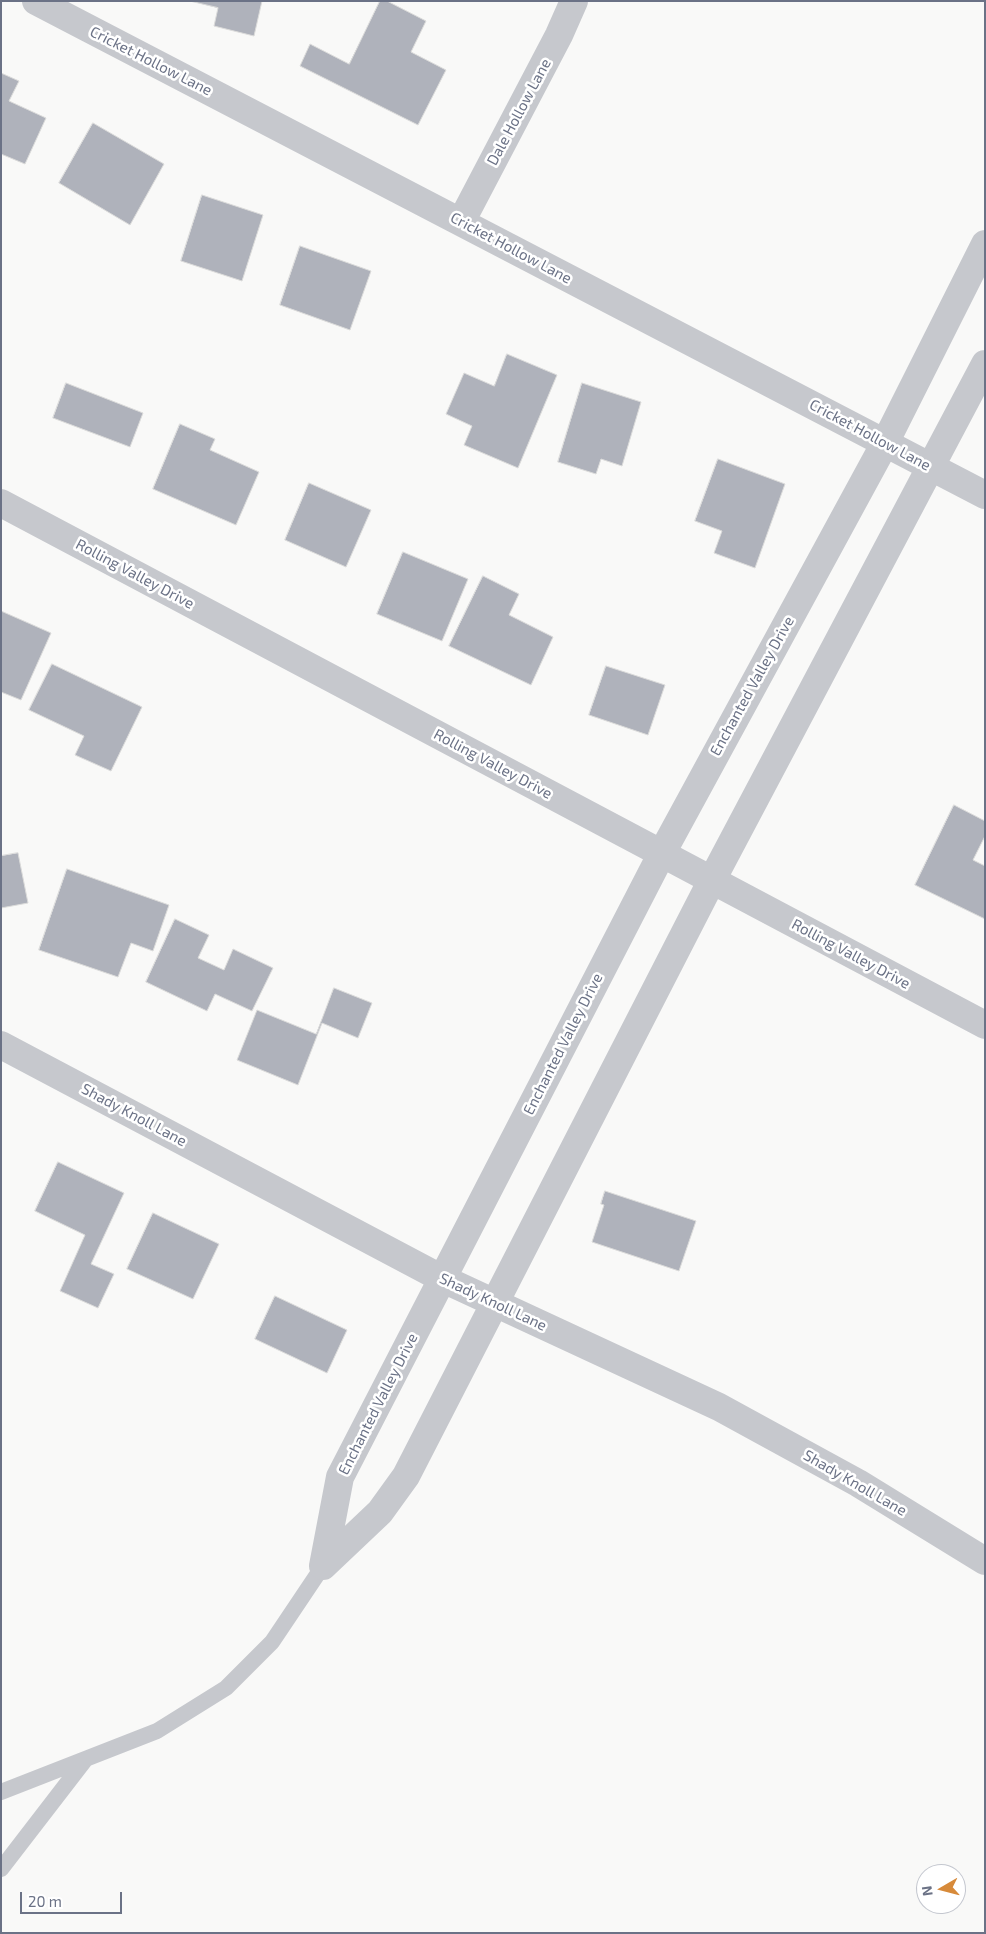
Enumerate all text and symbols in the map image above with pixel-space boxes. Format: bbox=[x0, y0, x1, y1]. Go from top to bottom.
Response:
street label: Cricket Hollow Lane bbox=[87, 22, 215, 100]
street label: Dale Hollow Lane bbox=[483, 56, 555, 168]
street label: Cricket Hollow Lane bbox=[447, 208, 575, 288]
street label: Cricket Hollow Lane bbox=[806, 395, 934, 475]
street label: Rolling Valley Drive bbox=[73, 535, 197, 613]
street label: Enchanted Valley Drive bbox=[706, 613, 798, 759]
street label: Rolling Valley Drive bbox=[431, 725, 555, 803]
street label: Rolling Valley Drive bbox=[789, 915, 913, 993]
street label: Enchanted Valley Drive bbox=[519, 970, 607, 1118]
street label: Shady Knoll Lane bbox=[78, 1080, 190, 1150]
street label: Shady Knoll Lane bbox=[436, 1269, 550, 1335]
street label: Enchanted Valley Drive bbox=[334, 1330, 422, 1478]
street label: Shady Knoll Lane bbox=[800, 1446, 910, 1520]
north arrow bbox=[916, 1864, 966, 1914]
scale bar bbox=[22, 1882, 125, 1914]
text: N bbox=[918, 1885, 936, 1897]
text: 20 m bbox=[28, 1892, 62, 1910]

